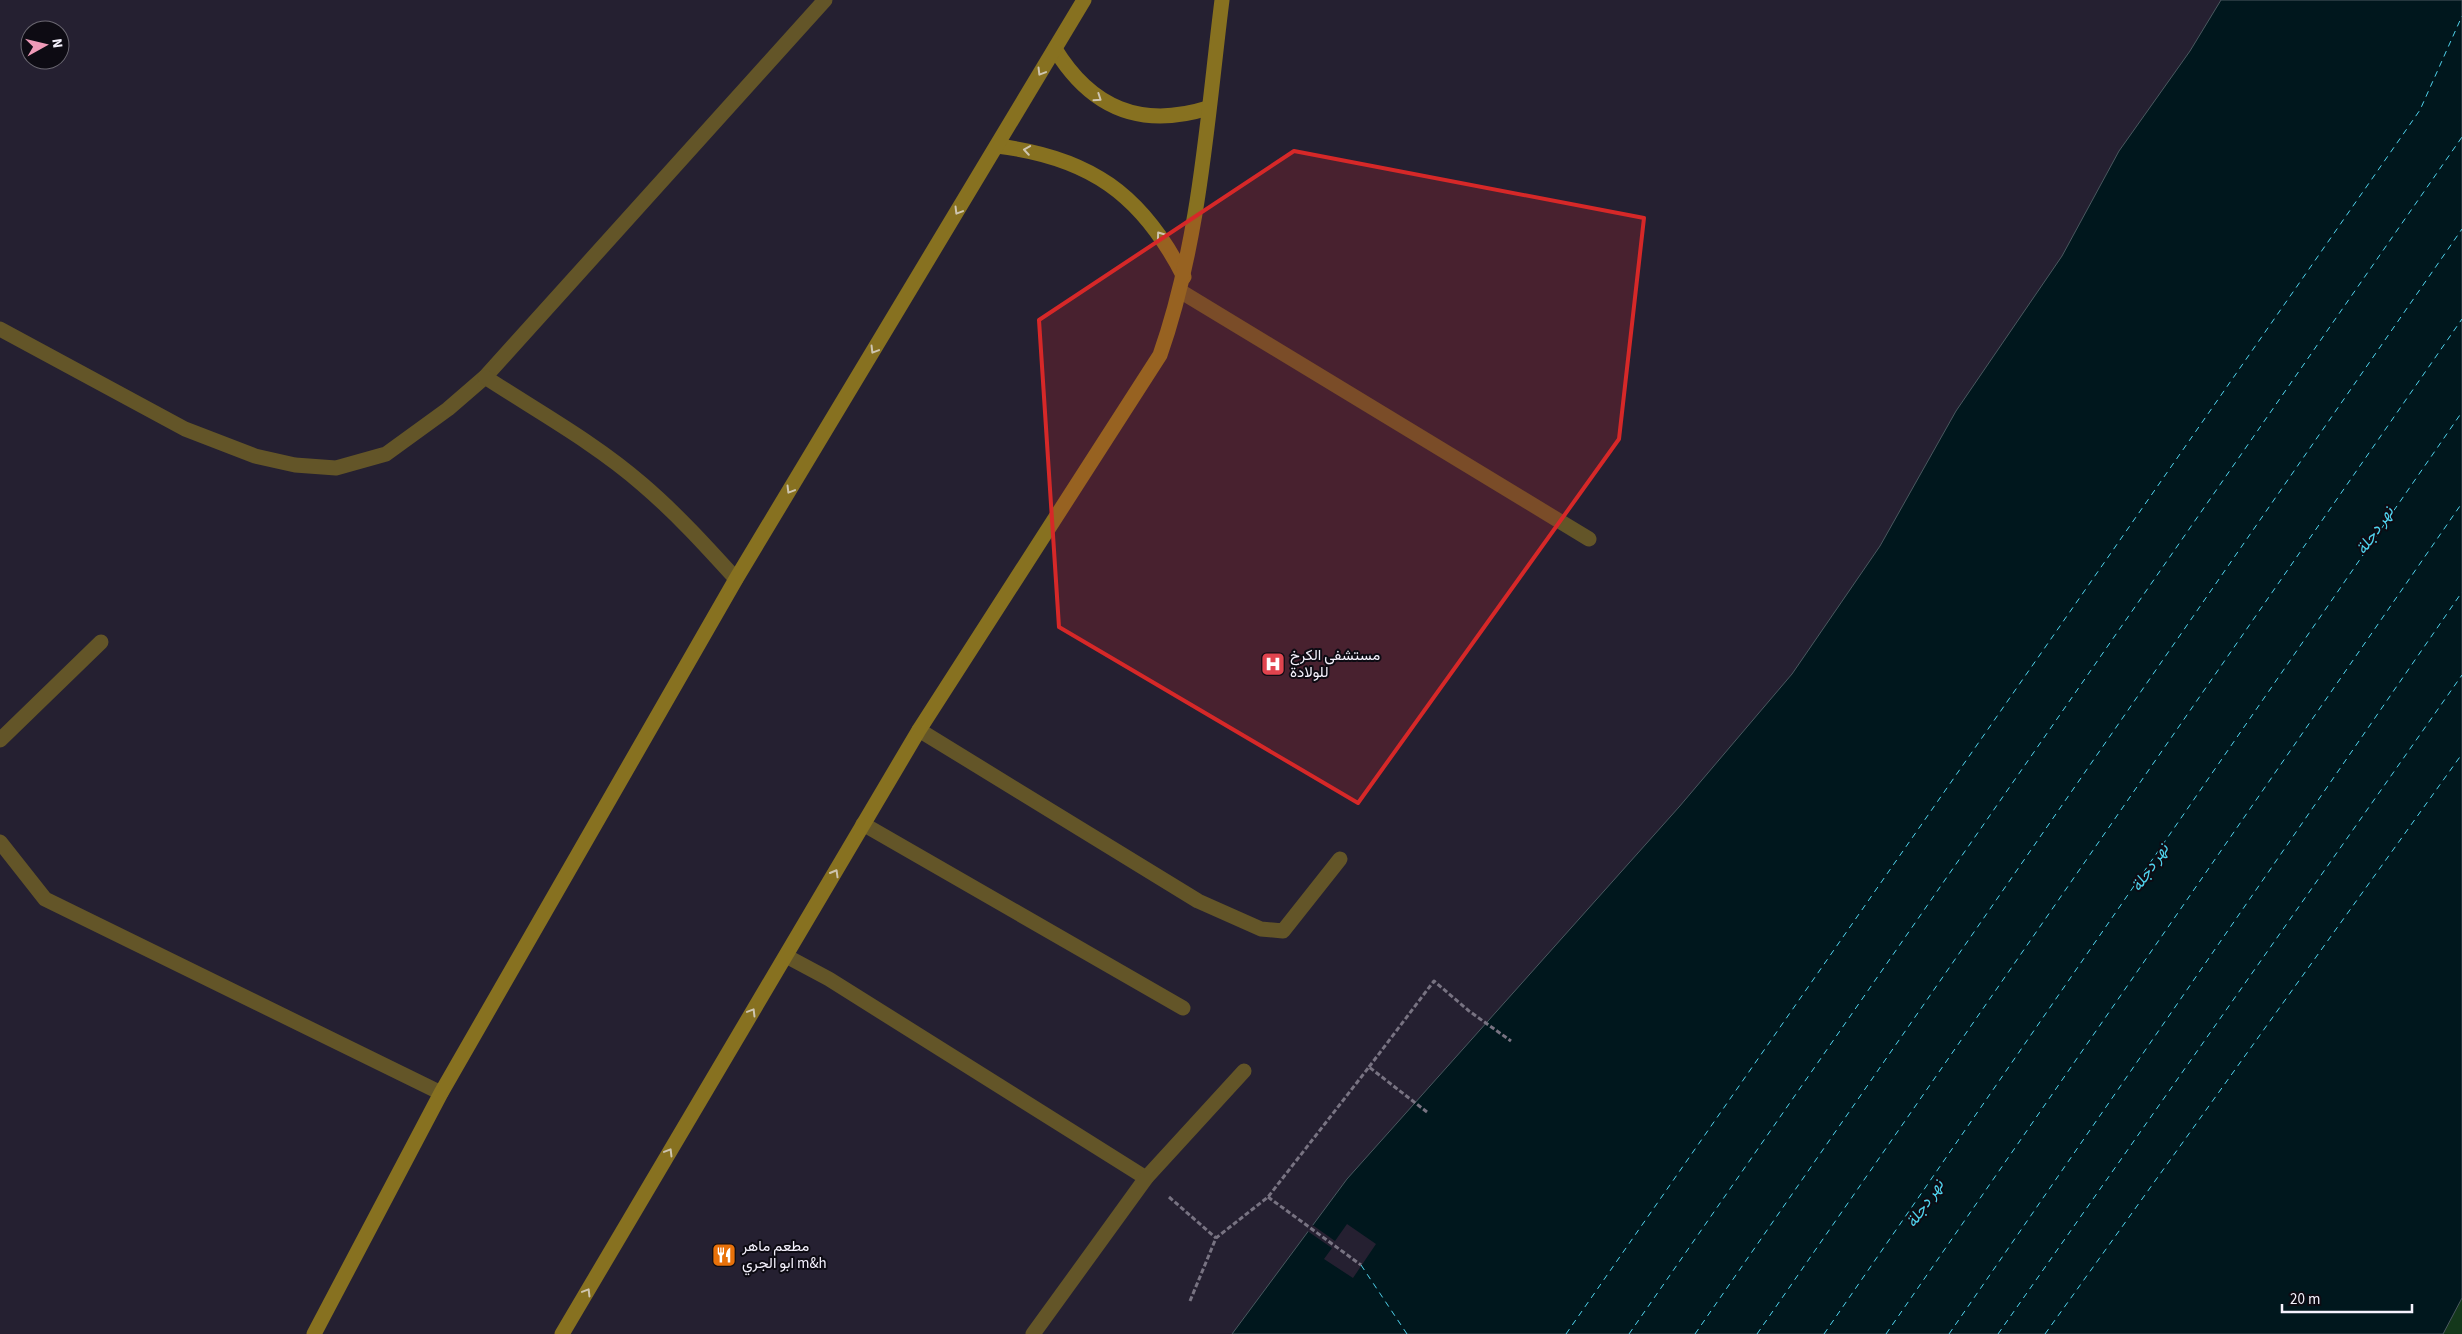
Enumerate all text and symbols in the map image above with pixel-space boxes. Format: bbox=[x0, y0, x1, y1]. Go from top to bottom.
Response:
north arrow bbox=[20, 20, 70, 70]
text: N bbox=[46, 37, 67, 49]
one-way arrow bbox=[1038, 66, 1048, 75]
one-way arrow bbox=[1093, 91, 1102, 101]
one-way arrow bbox=[1022, 145, 1030, 156]
one-way arrow bbox=[954, 206, 964, 215]
one-way arrow bbox=[1157, 231, 1166, 241]
one-way arrow bbox=[870, 345, 880, 354]
one-way arrow bbox=[786, 484, 796, 493]
water label: نهر دجلة bbox=[2351, 501, 2400, 559]
place label: مستشفى الكرخ للولادة bbox=[1290, 645, 1380, 683]
hospital icon: مستشفى الكرخ للولادة bbox=[1260, 651, 1286, 677]
water label: نهر دجلة bbox=[2126, 838, 2175, 896]
one-way arrow bbox=[828, 869, 838, 878]
one-way arrow bbox=[746, 1009, 756, 1018]
one-way arrow bbox=[663, 1149, 673, 1158]
water label: نهر دجلة bbox=[1901, 1174, 1950, 1232]
place label: مطعم ماهر ابو الجري m&h bbox=[741, 1236, 827, 1276]
restaurant icon: مطعم ماهر ابو الجري m&h bbox=[711, 1242, 737, 1268]
scale bar bbox=[2282, 1282, 2412, 1314]
one-way arrow bbox=[580, 1289, 590, 1298]
text: 20 m bbox=[2290, 1289, 2320, 1310]

